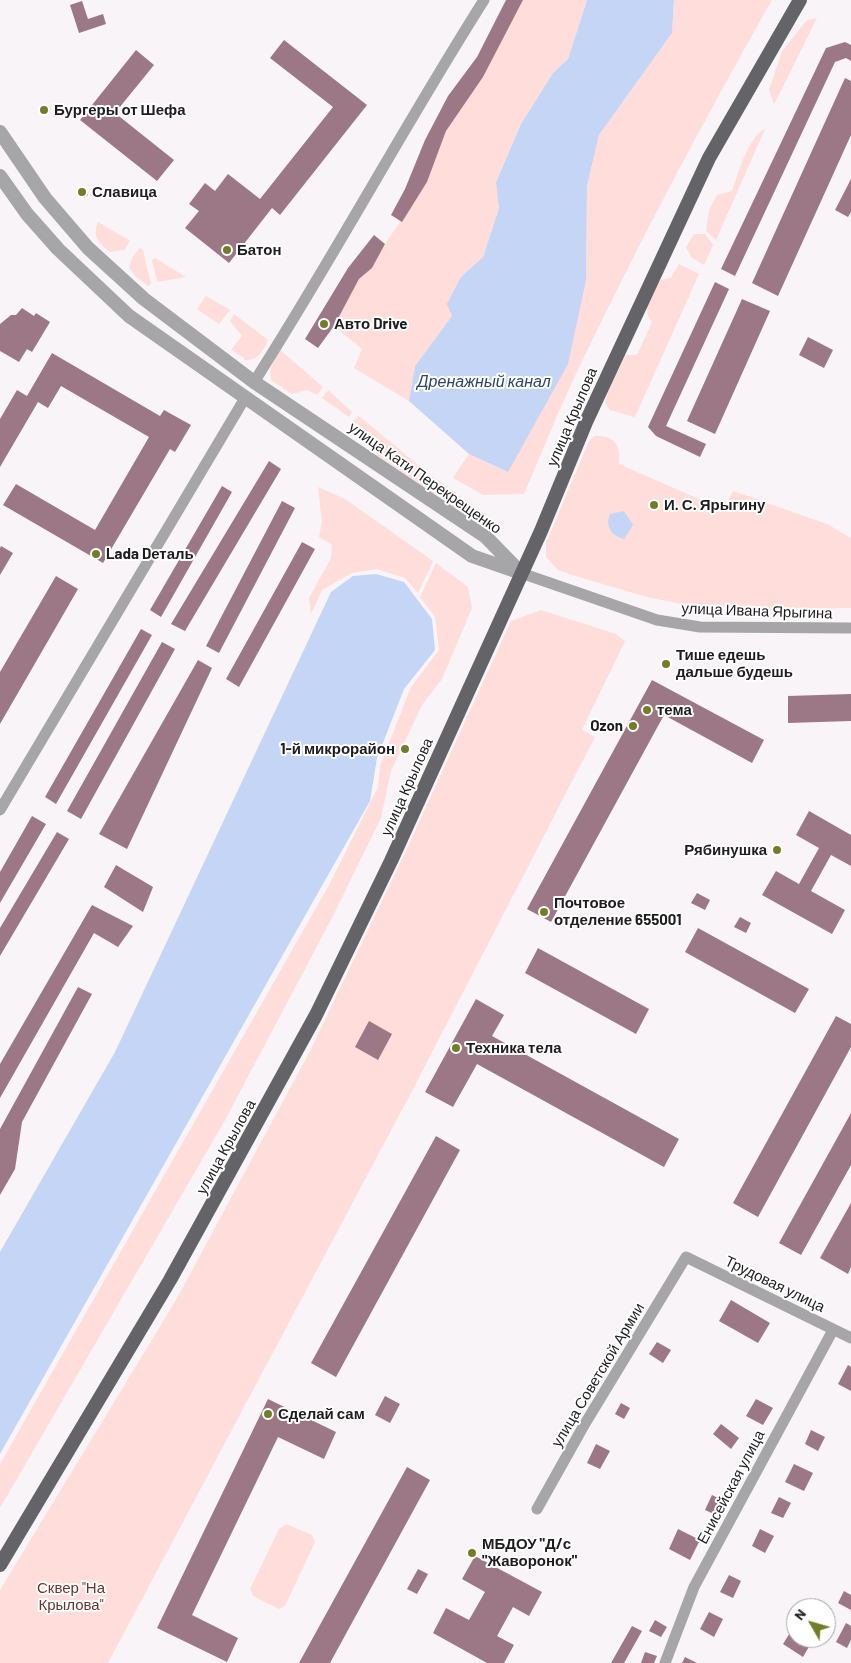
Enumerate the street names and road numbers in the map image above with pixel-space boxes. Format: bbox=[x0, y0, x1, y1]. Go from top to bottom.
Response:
street label: улица Крылова bbox=[543, 365, 601, 469]
street label: улица Кати Перекрещенко bbox=[345, 418, 505, 538]
street label: улица Ивана Ярыгина bbox=[681, 599, 833, 623]
street label: улица Крылова bbox=[377, 735, 437, 839]
street label: улица Крылова bbox=[193, 1096, 259, 1198]
street label: Трудовая улица bbox=[722, 1252, 828, 1316]
street label: улица Советской Армии bbox=[548, 1300, 648, 1450]
street label: Енисейская улица bbox=[693, 1427, 769, 1547]

